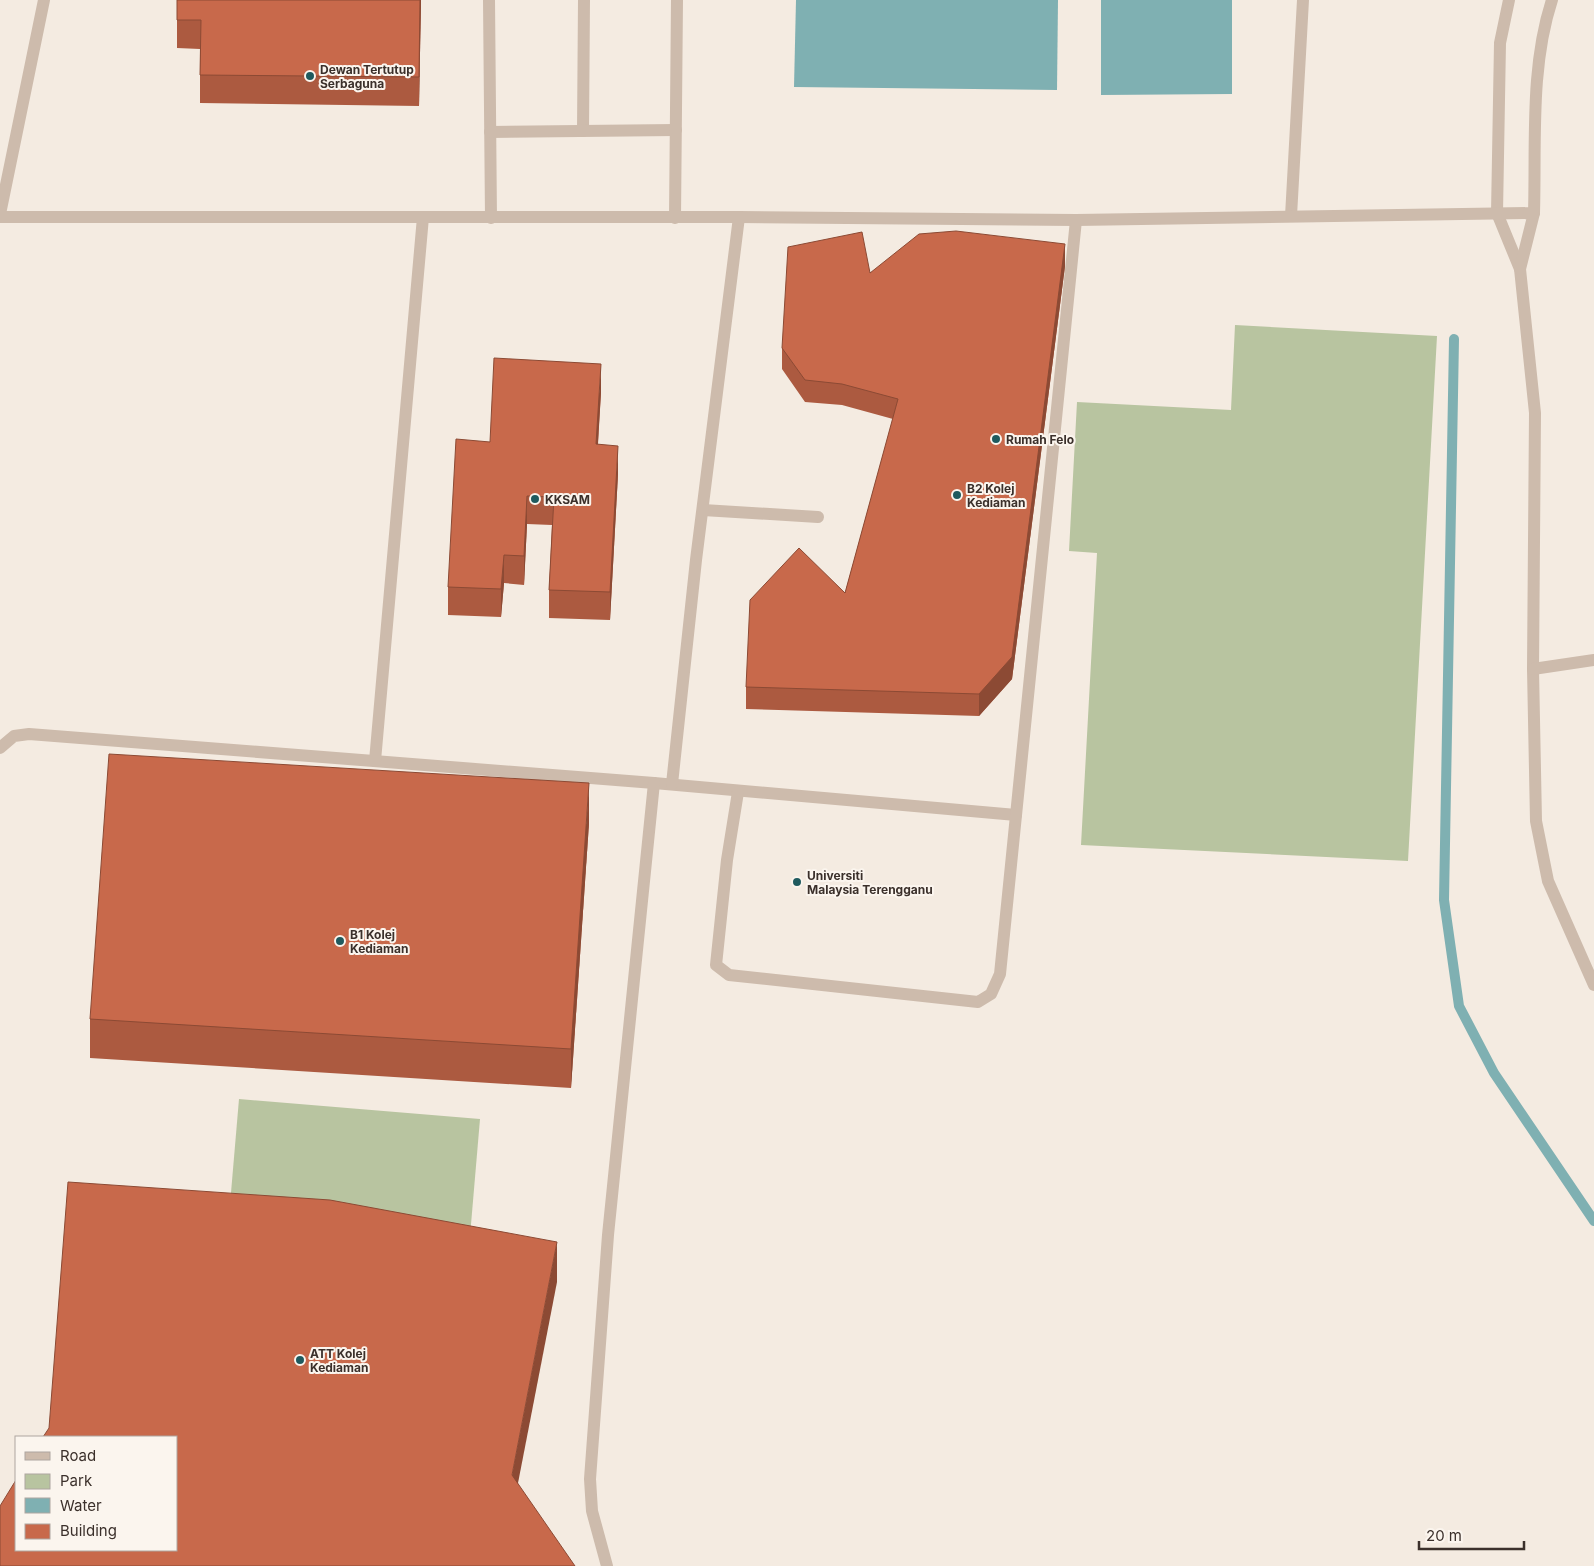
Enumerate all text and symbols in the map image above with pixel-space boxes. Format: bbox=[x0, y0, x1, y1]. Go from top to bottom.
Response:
place label: Dewan Tertutup Serbaguna bbox=[320, 62, 414, 91]
marker: Dewan Tertutup Serbaguna bbox=[304, 70, 316, 82]
place label: Rumah Felo bbox=[1006, 432, 1074, 447]
marker: Rumah Felo bbox=[990, 433, 1002, 445]
place label: B2 Kolej Kediaman bbox=[967, 481, 1025, 510]
marker: B2 Kolej Kediaman bbox=[951, 489, 963, 501]
place label: KKSAM bbox=[545, 492, 590, 507]
marker: KKSAM bbox=[529, 493, 541, 505]
place label: Universiti Malaysia Terengganu bbox=[807, 868, 933, 897]
marker: Universiti Malaysia Terengganu bbox=[791, 876, 803, 888]
place label: B1 Kolej Kediaman bbox=[350, 927, 408, 956]
marker: B1 Kolej Kediaman bbox=[334, 935, 346, 947]
place label: ATT Kolej Kediaman bbox=[310, 1346, 368, 1375]
marker: ATT Kolej Kediaman bbox=[294, 1354, 306, 1366]
legend bbox=[15, 1436, 178, 1551]
text: Road bbox=[60, 1446, 96, 1465]
text: Park bbox=[60, 1471, 93, 1490]
text: Water bbox=[60, 1496, 102, 1515]
scale bar bbox=[1419, 1518, 1524, 1550]
text: Building bbox=[60, 1521, 117, 1540]
text: 20 m bbox=[1426, 1526, 1462, 1545]

